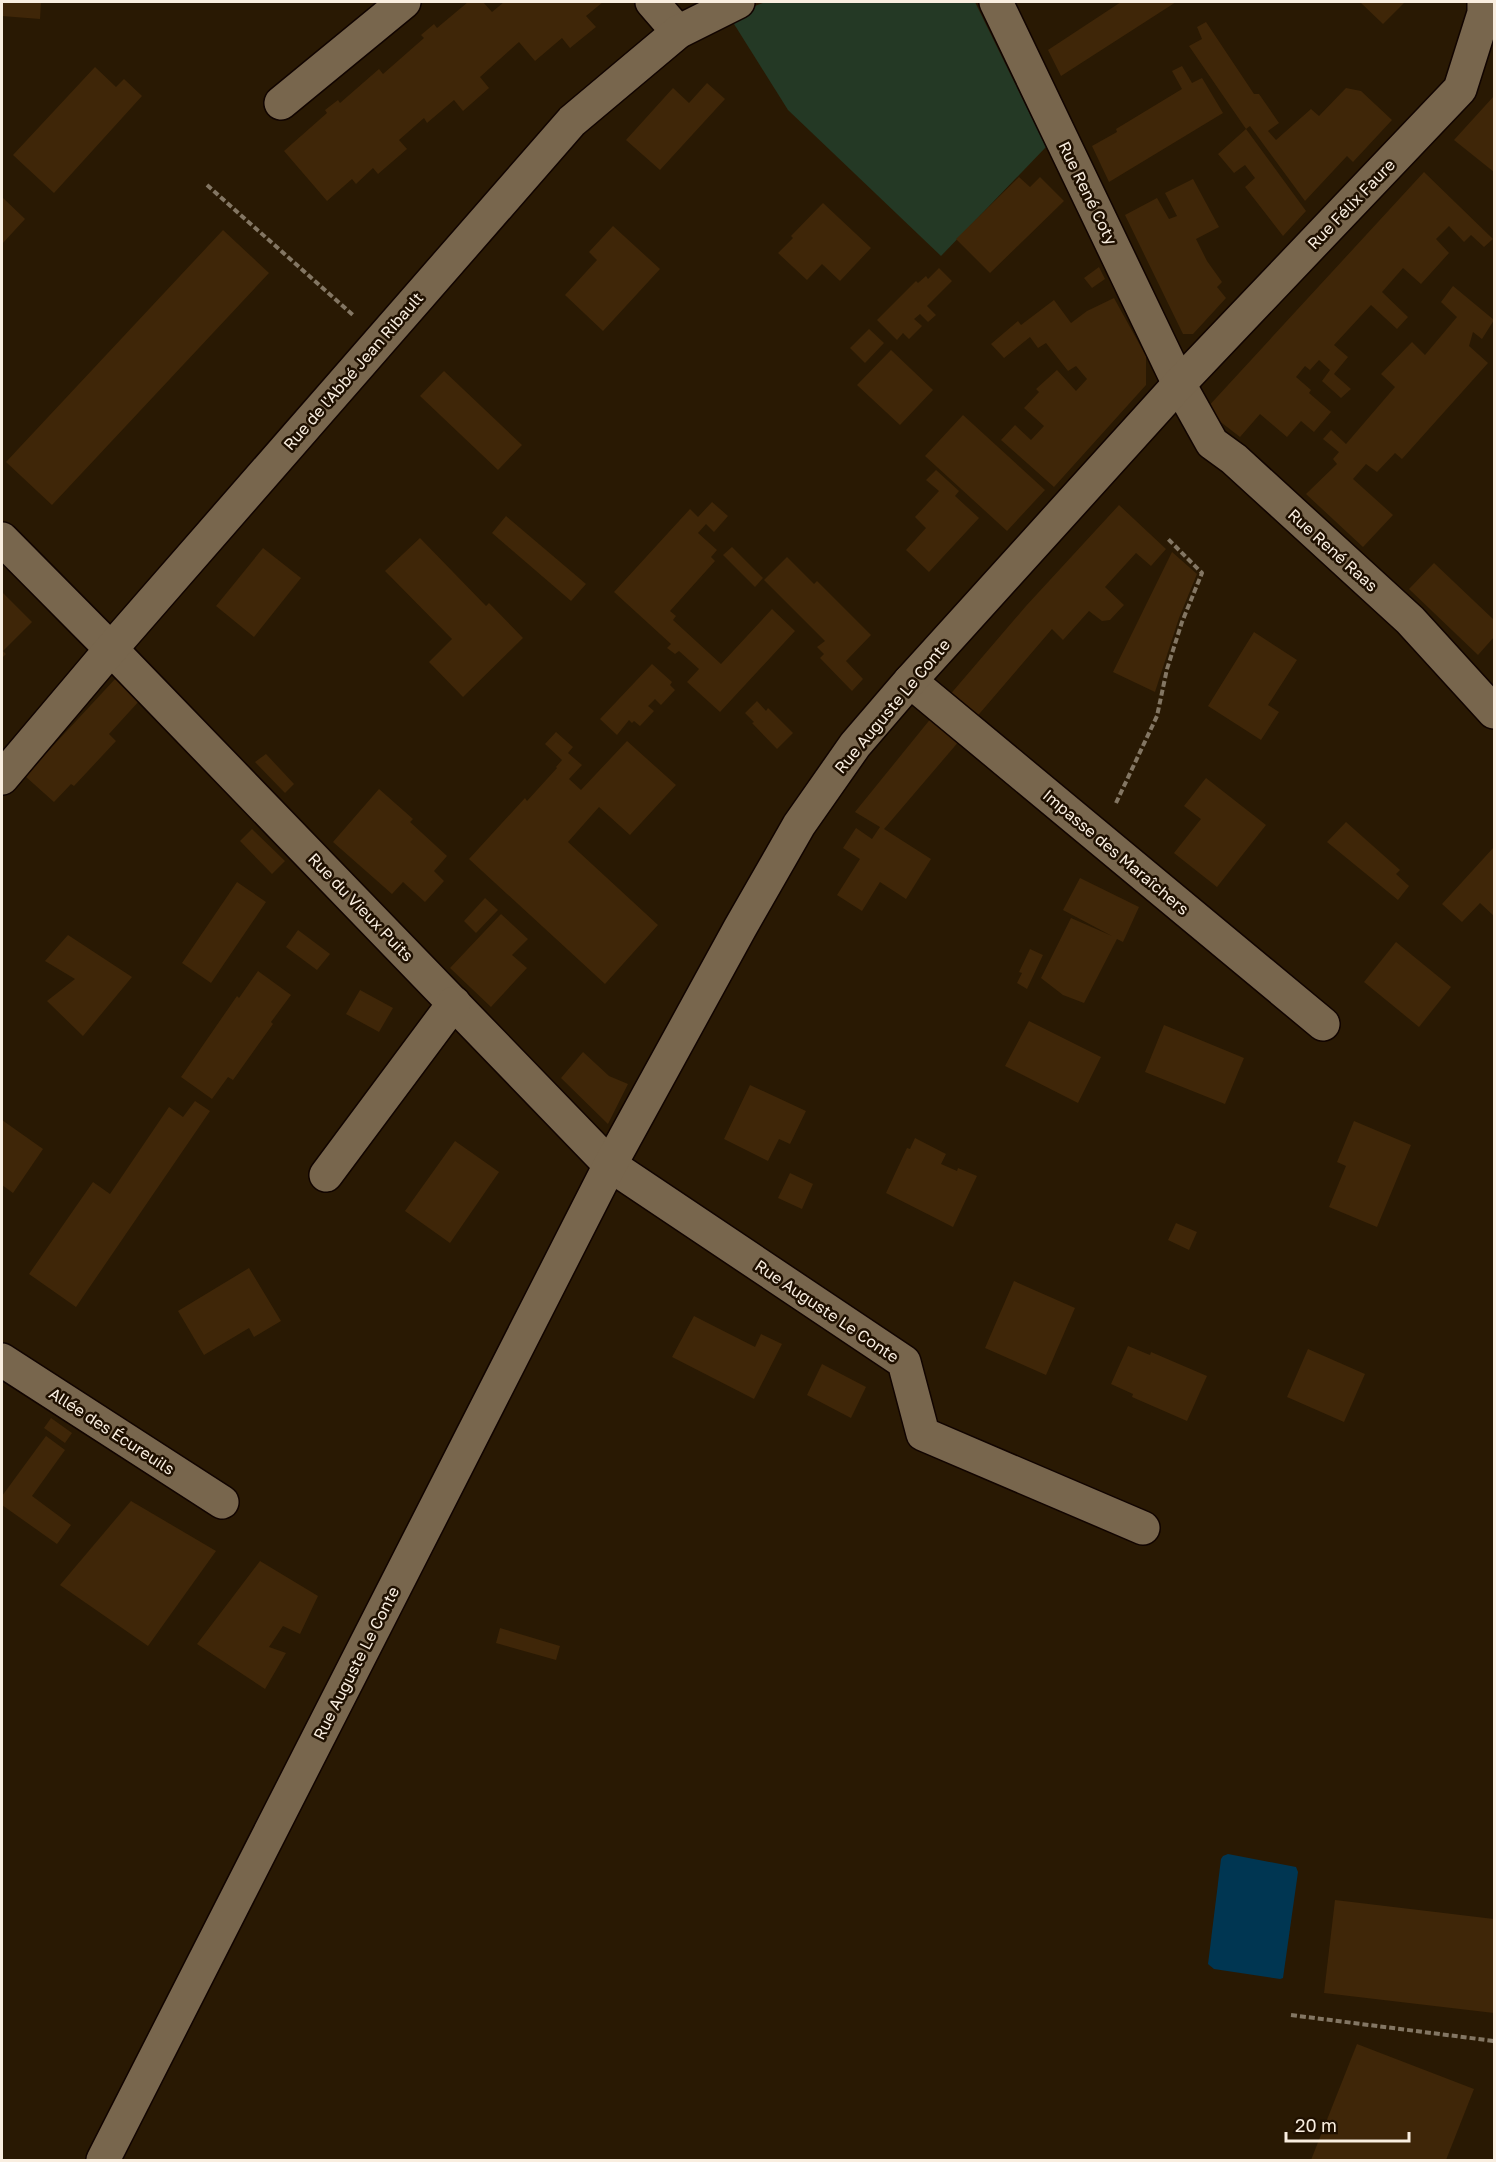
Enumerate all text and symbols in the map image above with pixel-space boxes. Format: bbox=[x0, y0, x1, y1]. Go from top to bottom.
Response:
street label: Rue René Coty bbox=[1054, 138, 1122, 248]
street label: Rue Félix Faure bbox=[1303, 155, 1399, 253]
street label: Rue de l'Abbé Jean Ribault bbox=[279, 288, 427, 454]
street label: Rue René Raas bbox=[1284, 504, 1382, 596]
street label: Rue Auguste Le Conte bbox=[830, 635, 954, 777]
street label: Impasse des Maraîchers bbox=[1039, 785, 1193, 919]
street label: Rue du Vieux Puits bbox=[304, 849, 418, 965]
street label: Rue Auguste Le Conte bbox=[751, 1255, 903, 1367]
street label: Allée des Écureuils bbox=[46, 1383, 178, 1479]
street label: Rue Auguste Le Conte bbox=[309, 1583, 403, 1743]
scale bar bbox=[1286, 2105, 1409, 2143]
text: 20 m bbox=[1295, 2114, 1337, 2136]

